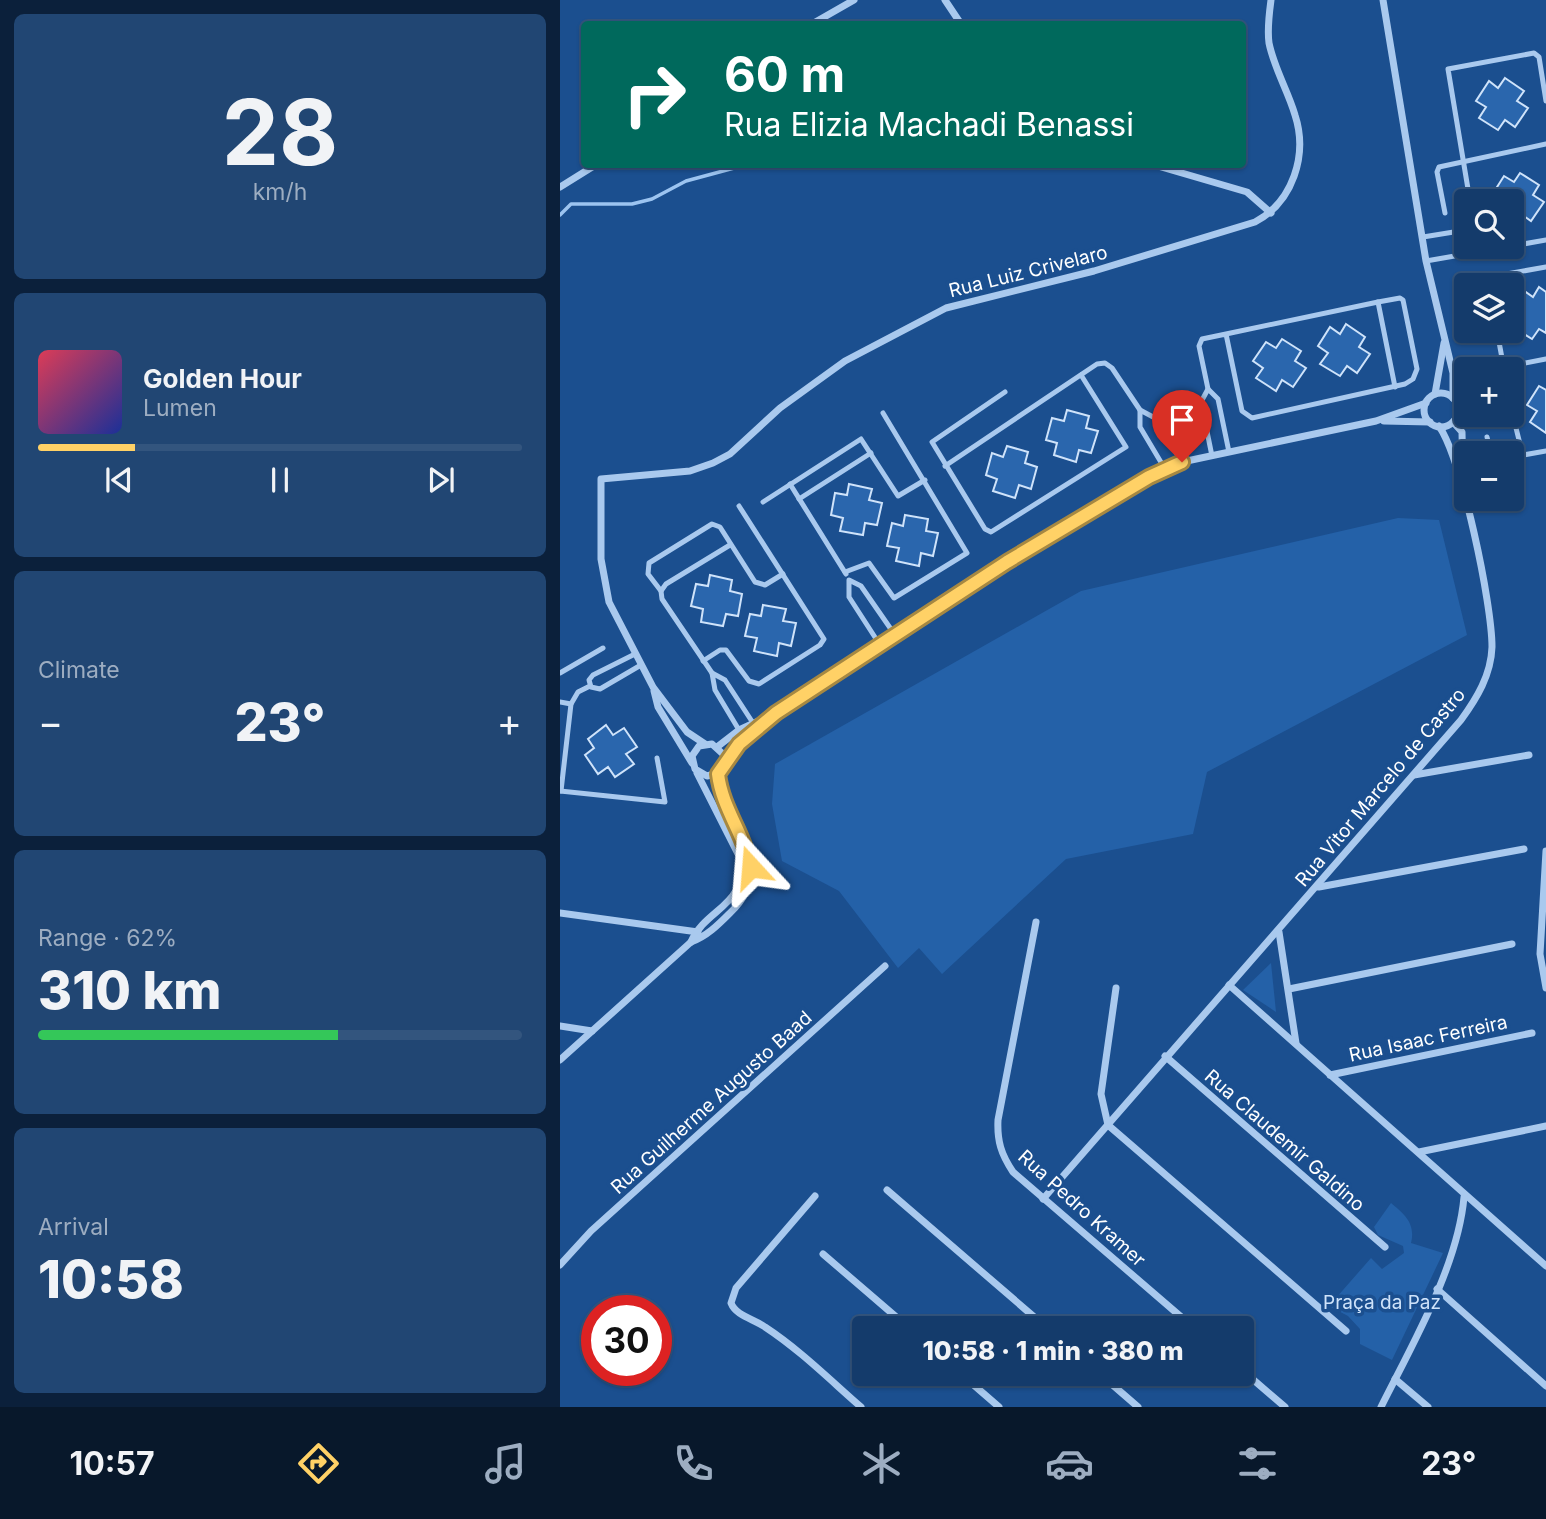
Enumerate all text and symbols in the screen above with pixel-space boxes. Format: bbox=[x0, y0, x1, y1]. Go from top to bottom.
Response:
text: 60 m bbox=[724, 45, 845, 104]
icon: right bbox=[609, 49, 700, 140]
text: 28 bbox=[222, 77, 338, 187]
text: Rua Elizia Machadi Benassi bbox=[724, 105, 1134, 144]
text: km/h bbox=[253, 178, 307, 206]
map controls bbox=[1454, 189, 1524, 511]
button: search bbox=[1454, 189, 1524, 259]
street label: Rua Luiz Crivelaro bbox=[946, 241, 1110, 302]
button: layers bbox=[1454, 273, 1524, 343]
button: + bbox=[1454, 357, 1524, 427]
text: Golden Hour bbox=[143, 363, 302, 394]
pin bbox=[1152, 390, 1212, 462]
text: Lumen bbox=[143, 394, 217, 422]
icon: arrive bbox=[1163, 401, 1201, 439]
button: − bbox=[1454, 441, 1524, 511]
icon: previous bbox=[100, 461, 138, 499]
icon: pause bbox=[261, 461, 299, 499]
icon: next bbox=[422, 461, 460, 499]
text: Climate bbox=[38, 656, 120, 684]
street label: Rua Vitor Marcelo de Castro bbox=[1291, 683, 1470, 891]
text: 23° bbox=[234, 691, 326, 754]
text: − bbox=[38, 699, 63, 745]
text: + bbox=[497, 699, 522, 745]
position arrow bbox=[714, 830, 788, 904]
text: Range · 62% bbox=[38, 924, 177, 952]
text: 310 km bbox=[38, 959, 222, 1022]
street label: Rua Guilherme Augusto Baad bbox=[606, 1006, 817, 1199]
street label: Rua Isaac Ferreira bbox=[1347, 1010, 1509, 1067]
street label: Rua Claudemir Galdino bbox=[1200, 1065, 1369, 1216]
street label: Rua Pedro Kramer bbox=[1013, 1145, 1150, 1272]
text: Arrival bbox=[38, 1213, 109, 1241]
text: 10:58 bbox=[38, 1248, 184, 1311]
park label: Praça da Paz bbox=[1323, 1291, 1441, 1314]
speed limit sign: 30 bbox=[581, 1295, 672, 1386]
text: 10:58 · 1 min · 380 m bbox=[922, 1335, 1184, 1366]
icon: directions bbox=[294, 1439, 343, 1488]
icon: music bbox=[481, 1439, 530, 1488]
icon: phone bbox=[669, 1439, 718, 1488]
icon: climate bbox=[857, 1439, 906, 1488]
icon: car bbox=[1045, 1439, 1094, 1488]
icon: filters bbox=[1233, 1439, 1282, 1488]
text: 10:57 bbox=[69, 1444, 155, 1483]
text: 23° bbox=[1421, 1444, 1476, 1483]

